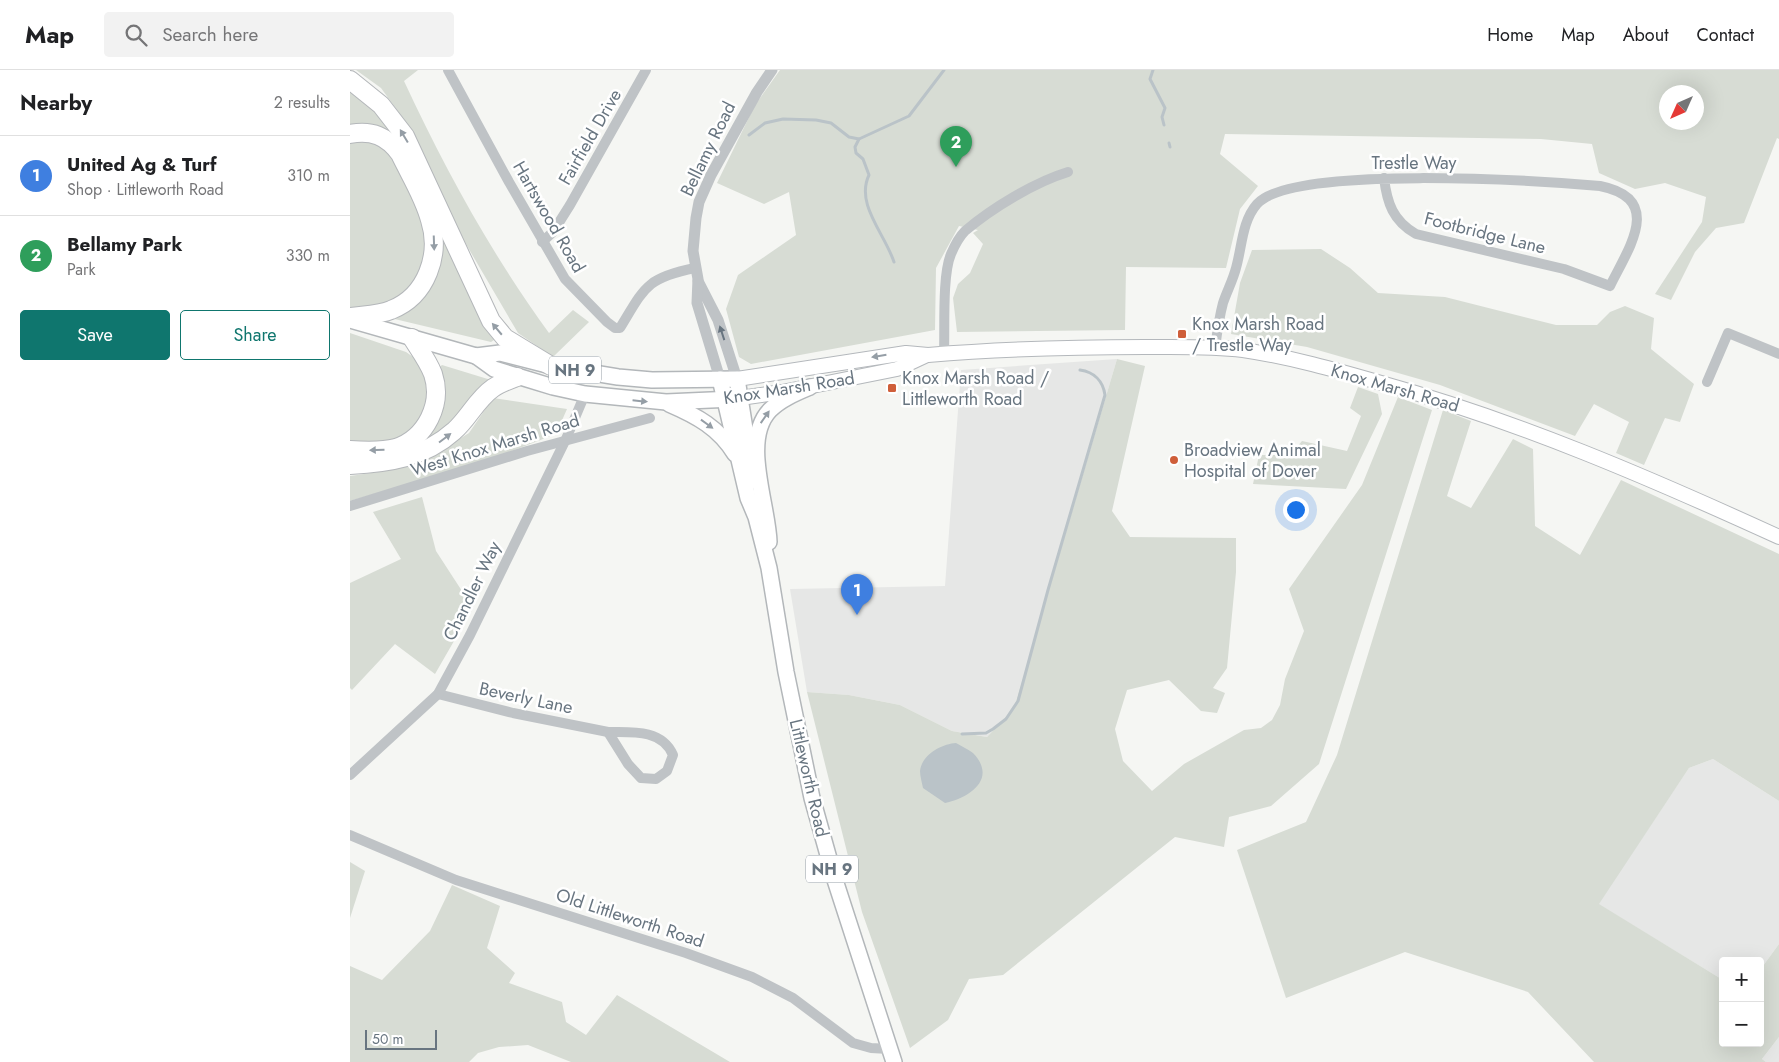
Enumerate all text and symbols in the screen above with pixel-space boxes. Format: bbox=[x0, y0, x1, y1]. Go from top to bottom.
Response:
search box bbox=[104, 12, 454, 57]
text: Map bbox=[25, 17, 74, 52]
icon: search bbox=[122, 21, 150, 49]
text: Search here bbox=[162, 21, 258, 48]
text: Home bbox=[1487, 22, 1533, 48]
text: Map bbox=[1561, 22, 1595, 48]
text: About bbox=[1623, 22, 1668, 48]
text: Contact bbox=[1696, 22, 1754, 48]
street label: Fairfield Drive bbox=[552, 84, 628, 190]
north arrow bbox=[1659, 85, 1704, 130]
text: Nearby bbox=[20, 88, 92, 118]
text: 2 results bbox=[274, 91, 330, 114]
street label: Bellamy Road bbox=[674, 97, 742, 201]
pin: 2 bbox=[940, 126, 972, 167]
one-way arrow bbox=[399, 129, 409, 142]
street label: Trestle Way bbox=[1372, 150, 1457, 176]
text: United Ag & Turf bbox=[67, 151, 217, 178]
street label: Hartswood Road bbox=[506, 156, 592, 278]
text: 1 bbox=[32, 164, 40, 187]
text: 310 m bbox=[287, 164, 330, 187]
text: Shop · Littleworth Road bbox=[67, 178, 224, 201]
street label: Footbridge Lane bbox=[1422, 205, 1548, 261]
text: Bellamy Park bbox=[67, 231, 182, 258]
one-way arrow bbox=[430, 235, 438, 251]
text: 2 bbox=[31, 244, 41, 267]
text: 330 m bbox=[286, 244, 330, 267]
text: Park bbox=[67, 258, 96, 281]
button: Save bbox=[20, 310, 170, 360]
button: Share bbox=[180, 310, 330, 360]
place label: Knox Marsh Road / Trestle Way bbox=[1192, 311, 1324, 358]
one-way arrow bbox=[492, 323, 503, 335]
one-way arrow bbox=[718, 325, 726, 340]
marker: Knox Marsh Road / Trestle Way bbox=[1176, 328, 1188, 340]
one-way arrow bbox=[871, 353, 887, 361]
road number: NH 9 bbox=[549, 356, 601, 384]
street label: Knox Marsh Road bbox=[1328, 357, 1462, 419]
street label: Knox Marsh Road bbox=[722, 365, 856, 411]
place label: Knox Marsh Road / Littleworth Road bbox=[902, 365, 1049, 412]
marker: Knox Marsh Road / Littleworth Road bbox=[886, 382, 898, 394]
one-way arrow bbox=[633, 397, 649, 405]
street label: West Knox Marsh Road bbox=[407, 407, 583, 483]
one-way arrow bbox=[760, 411, 770, 424]
one-way arrow bbox=[701, 419, 714, 429]
one-way arrow bbox=[438, 432, 451, 443]
place label: Broadview Animal Hospital of Dover bbox=[1184, 437, 1321, 484]
one-way arrow bbox=[368, 447, 384, 455]
marker: Broadview Animal Hospital of Dover bbox=[1168, 454, 1180, 466]
your location bbox=[1283, 497, 1309, 523]
street label: Chandler Way bbox=[437, 537, 507, 645]
pin: 1 bbox=[841, 574, 873, 615]
street label: Beverly Lane bbox=[477, 675, 575, 721]
street label: Littleworth Road bbox=[783, 716, 835, 840]
road number: NH 9 bbox=[806, 856, 858, 882]
street label: Old Littleworth Road bbox=[552, 882, 708, 954]
map controls bbox=[1719, 957, 1764, 1047]
button: + bbox=[1719, 957, 1764, 1002]
button: − bbox=[1719, 1002, 1764, 1047]
scale bar bbox=[365, 1027, 438, 1050]
text: 50 m bbox=[372, 1029, 403, 1049]

